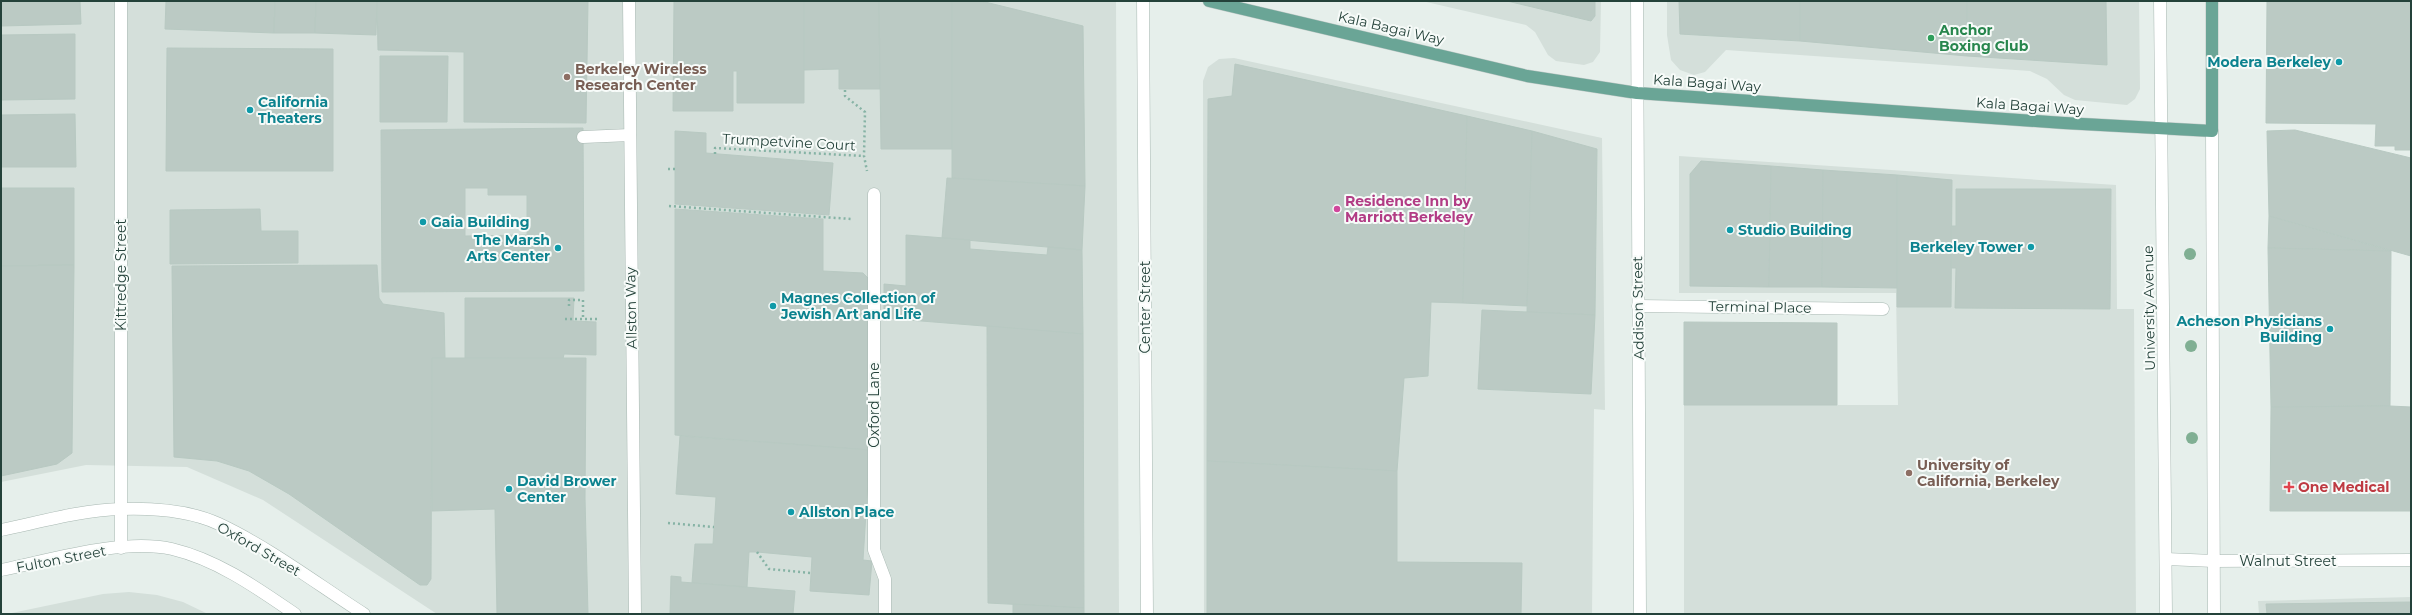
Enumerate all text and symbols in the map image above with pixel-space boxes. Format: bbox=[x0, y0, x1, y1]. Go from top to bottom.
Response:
street label: Kala Bagai Way bbox=[1336, 7, 1446, 49]
place label: Anchor Boxing Club bbox=[1938, 21, 2029, 55]
marker: Anchor Boxing Club bbox=[1926, 33, 1936, 43]
place label: Modera Berkeley bbox=[2207, 53, 2332, 71]
marker: Modera Berkeley bbox=[2334, 57, 2344, 67]
place label: Berkeley Wireless Research Center bbox=[575, 60, 707, 94]
street label: Kala Bagai Way bbox=[1652, 70, 1762, 96]
marker: Berkeley Wireless Research Center bbox=[562, 72, 572, 82]
place label: California Theaters bbox=[258, 93, 328, 127]
street label: Kala Bagai Way bbox=[1975, 93, 2085, 119]
marker: California Theaters bbox=[245, 105, 255, 115]
street label: Trumpetvine Court bbox=[722, 130, 856, 154]
place label: Residence Inn by Marriott Berkeley bbox=[1345, 192, 1474, 226]
marker: Residence Inn by Marriott Berkeley bbox=[1332, 204, 1342, 214]
place label: Gaia Building bbox=[431, 213, 529, 231]
marker: Gaia Building bbox=[418, 217, 428, 227]
street label: Kittredge Street bbox=[112, 219, 130, 331]
place label: Studio Building bbox=[1738, 221, 1852, 239]
marker: Studio Building bbox=[1725, 225, 1735, 235]
place label: The Marsh Arts Center bbox=[465, 231, 550, 265]
place label: Berkeley Tower bbox=[1910, 238, 2023, 256]
marker: Berkeley Tower bbox=[2026, 242, 2036, 252]
marker: The Marsh Arts Center bbox=[553, 243, 563, 253]
street label: University Avenue bbox=[2139, 245, 2159, 371]
street label: Addison Street bbox=[1628, 256, 1648, 360]
street label: Center Street bbox=[1136, 260, 1154, 354]
street label: Allston Way bbox=[621, 266, 641, 349]
place label: Magnes Collection of Jewish Art and Life bbox=[780, 289, 936, 323]
street label: Terminal Place bbox=[1708, 297, 1812, 317]
marker: Magnes Collection of Jewish Art and Life bbox=[768, 301, 778, 311]
place label: Acheson Physicians Building bbox=[2175, 312, 2323, 346]
marker: Acheson Physicians Building bbox=[2325, 324, 2335, 334]
street label: Oxford Lane bbox=[865, 362, 883, 448]
place label: University of California, Berkeley bbox=[1917, 456, 2060, 490]
marker: University of California, Berkeley bbox=[1904, 468, 1914, 478]
place label: David Brower Center bbox=[517, 472, 617, 506]
place label: One Medical bbox=[2298, 478, 2390, 496]
marker: One Medical bbox=[2283, 481, 2295, 493]
marker: David Brower Center bbox=[504, 484, 514, 494]
place label: Allston Place bbox=[798, 503, 895, 521]
marker: Allston Place bbox=[786, 507, 796, 517]
street label: Oxford Street bbox=[214, 518, 304, 580]
street label: Fulton Street bbox=[14, 541, 108, 577]
street label: Walnut Street bbox=[2239, 552, 2337, 570]

